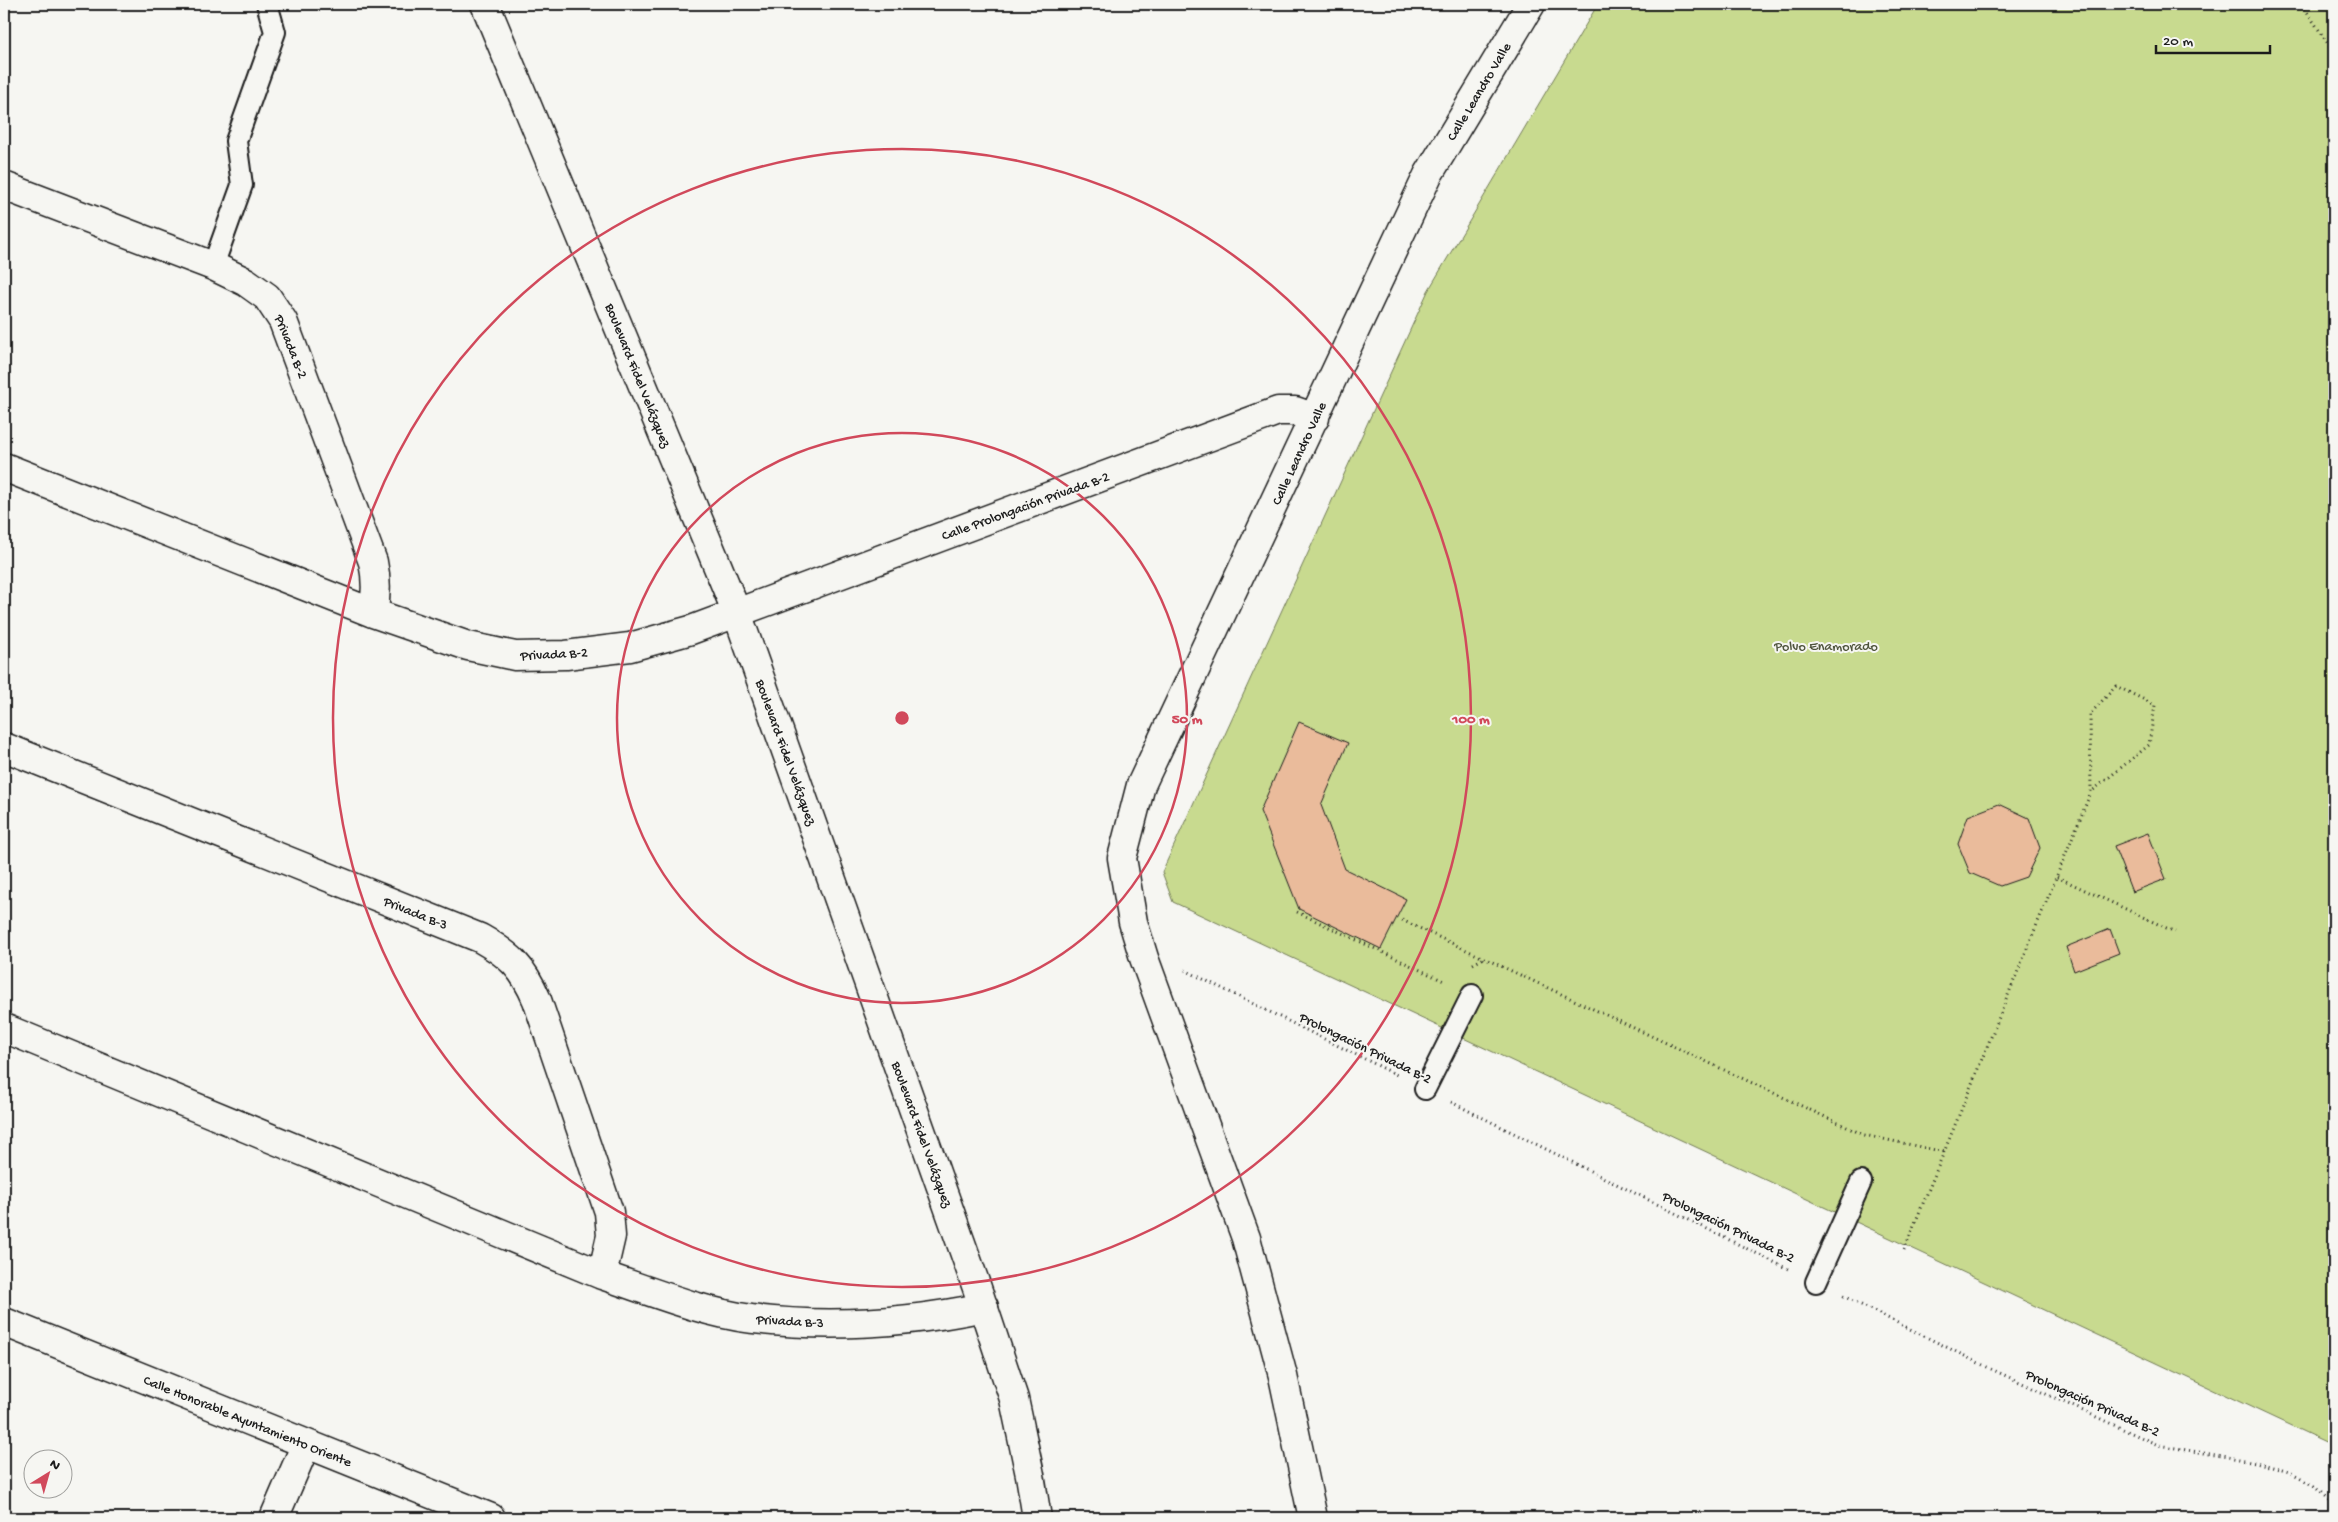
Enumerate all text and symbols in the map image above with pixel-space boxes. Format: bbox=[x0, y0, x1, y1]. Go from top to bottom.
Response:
scale bar bbox=[2156, 22, 2269, 54]
text: 20 m bbox=[2163, 33, 2193, 51]
street label: Calle Leandro Valle bbox=[1444, 39, 1517, 144]
street label: Boulevard Fidel Velázquez bbox=[600, 300, 674, 451]
street label: Privada B-2 bbox=[269, 312, 310, 381]
street label: Calle Leandro Valle bbox=[1269, 399, 1332, 508]
street label: Calle Prolongación Privada B-2 bbox=[940, 469, 1112, 546]
park label: Polvo Enamorado bbox=[1773, 639, 1878, 656]
street label: Privada B-2 bbox=[519, 645, 588, 666]
street label: Boulevard Fidel Velázquez bbox=[750, 677, 819, 829]
centre of rings bbox=[893, 709, 911, 727]
text: 50 m bbox=[1172, 711, 1203, 729]
text: 100 m bbox=[1451, 711, 1490, 729]
street label: Privada B-3 bbox=[380, 893, 450, 935]
street label: Prolongación Privada B-2 bbox=[1295, 1009, 1434, 1089]
street label: Boulevard Fidel Velázquez bbox=[886, 1059, 955, 1211]
street label: Prolongación Privada B-2 bbox=[1658, 1188, 1797, 1268]
street label: Privada B-3 bbox=[755, 1312, 824, 1333]
street label: Prolongación Privada B-2 bbox=[2021, 1367, 2162, 1442]
street label: Calle Honorable Ayuntamiento Oriente bbox=[140, 1373, 354, 1472]
north arrow bbox=[22, 1450, 72, 1500]
text: N bbox=[46, 1456, 63, 1475]

